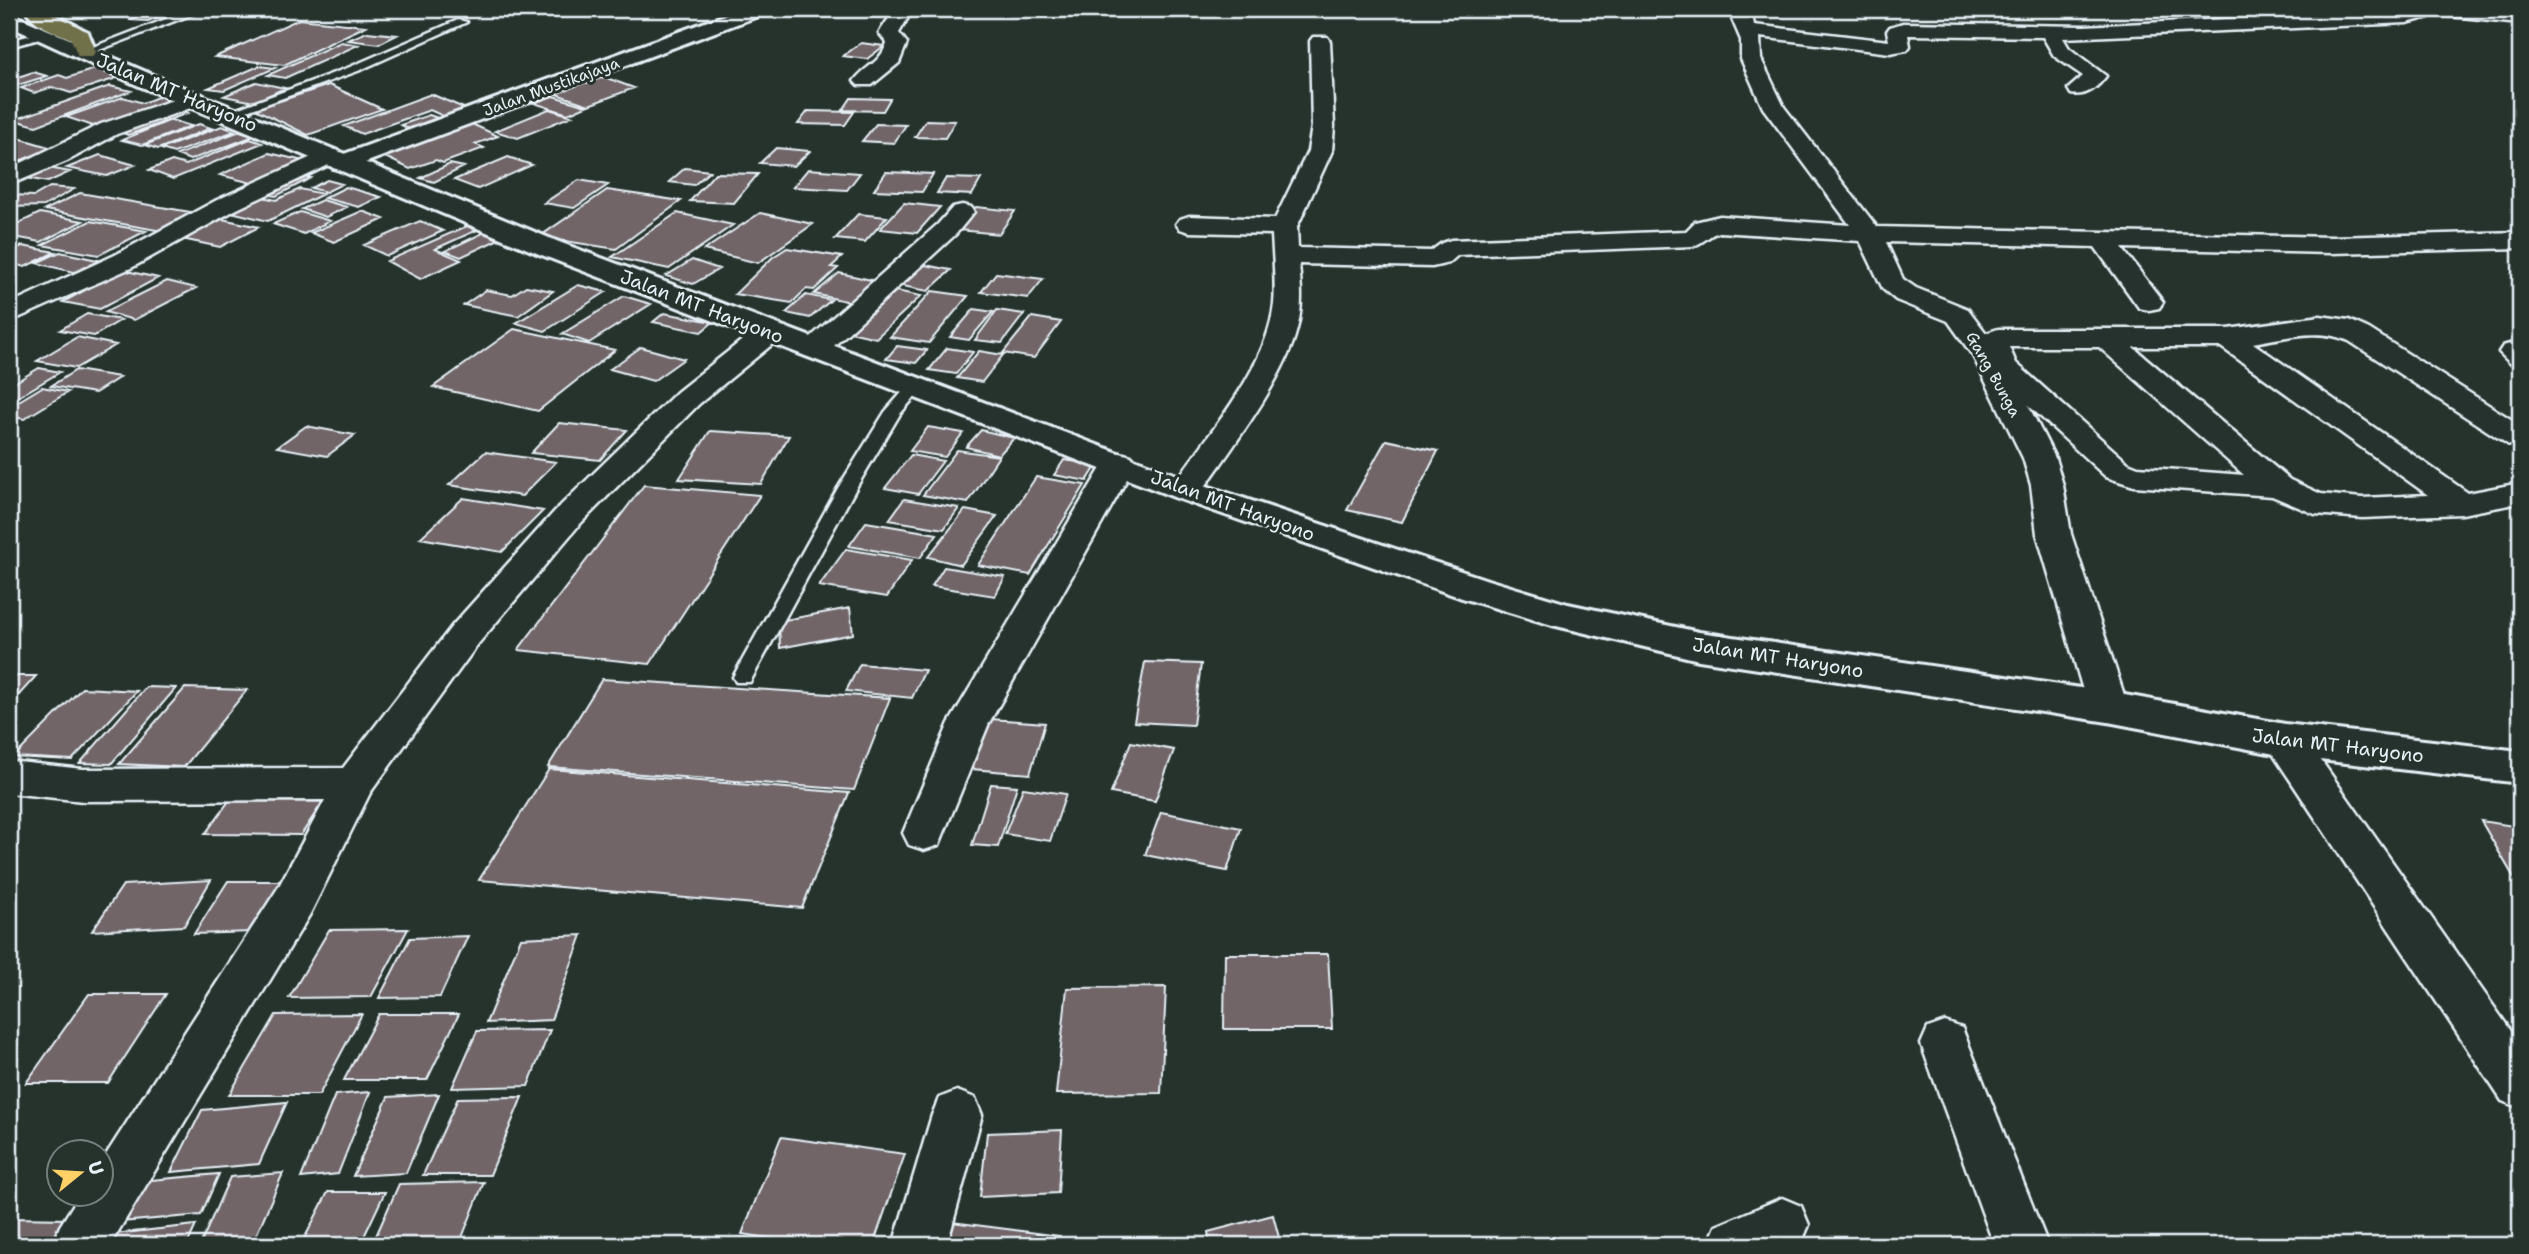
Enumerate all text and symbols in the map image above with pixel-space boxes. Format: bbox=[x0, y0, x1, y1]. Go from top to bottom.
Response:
street label: Jalan MT Haryono bbox=[92, 47, 261, 138]
street label: Jalan Mustikajaya bbox=[480, 52, 622, 121]
street label: Jalan MT Haryono bbox=[617, 264, 787, 349]
street label: Gang Bunga bbox=[1961, 328, 2026, 421]
street label: Jalan MT Haryono bbox=[1147, 464, 1318, 547]
street label: Jalan MT Haryono bbox=[1691, 632, 1865, 683]
street label: Jalan MT Haryono bbox=[2251, 723, 2425, 768]
north arrow bbox=[46, 1138, 116, 1208]
text: U bbox=[82, 1158, 110, 1178]

